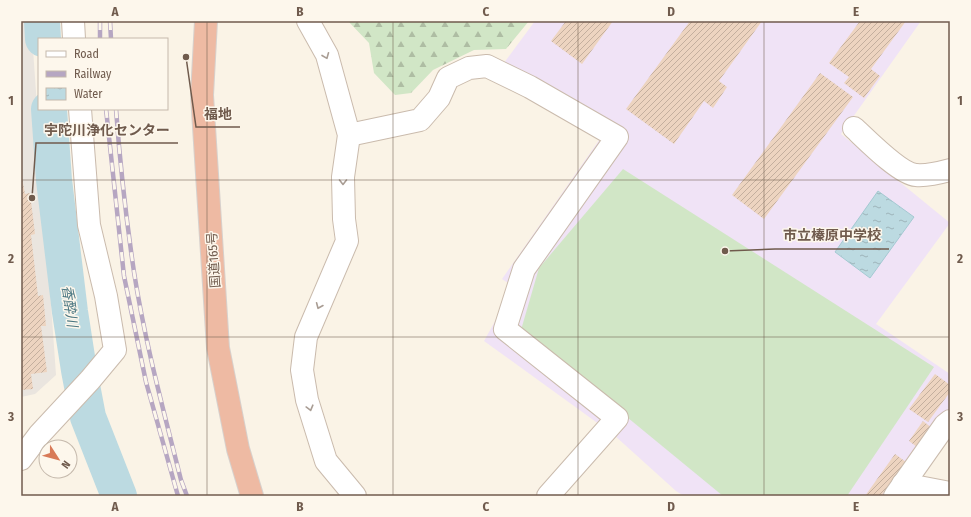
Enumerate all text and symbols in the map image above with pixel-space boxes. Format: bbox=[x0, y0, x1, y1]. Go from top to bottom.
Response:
text: A bbox=[110, 4, 119, 19]
text: B bbox=[296, 4, 304, 19]
text: C bbox=[483, 4, 490, 19]
text: D bbox=[667, 4, 675, 19]
text: E bbox=[853, 4, 859, 19]
legend bbox=[38, 38, 168, 110]
text: Road bbox=[74, 47, 99, 61]
one-way arrow bbox=[321, 51, 329, 59]
text: Railway bbox=[74, 67, 112, 81]
text: Water bbox=[74, 87, 103, 101]
text: 1 bbox=[8, 93, 14, 108]
text: 1 bbox=[957, 93, 963, 108]
callout: 福地 bbox=[196, 101, 240, 127]
text: 福地 bbox=[204, 106, 232, 123]
callout: 宇陀川浄化センター bbox=[36, 117, 178, 143]
text: 宇陀川浄化センター bbox=[44, 122, 170, 139]
one-way arrow bbox=[339, 179, 347, 185]
callout: 市立榛原中学校 bbox=[775, 223, 889, 249]
text: 市立榛原中学校 bbox=[783, 227, 881, 244]
street label: 国道165号 bbox=[204, 231, 223, 289]
text: 2 bbox=[7, 251, 14, 266]
text: 2 bbox=[956, 251, 963, 266]
water label: 香酔川 bbox=[58, 284, 81, 330]
one-way arrow bbox=[315, 302, 323, 309]
one-way arrow bbox=[305, 405, 314, 412]
text: 3 bbox=[7, 409, 14, 424]
text: 3 bbox=[956, 409, 963, 424]
north arrow bbox=[38, 439, 78, 479]
text: N bbox=[58, 458, 73, 471]
text: A bbox=[110, 499, 119, 514]
text: B bbox=[296, 499, 304, 514]
text: C bbox=[483, 499, 490, 514]
text: D bbox=[667, 499, 675, 514]
text: E bbox=[853, 499, 859, 514]

